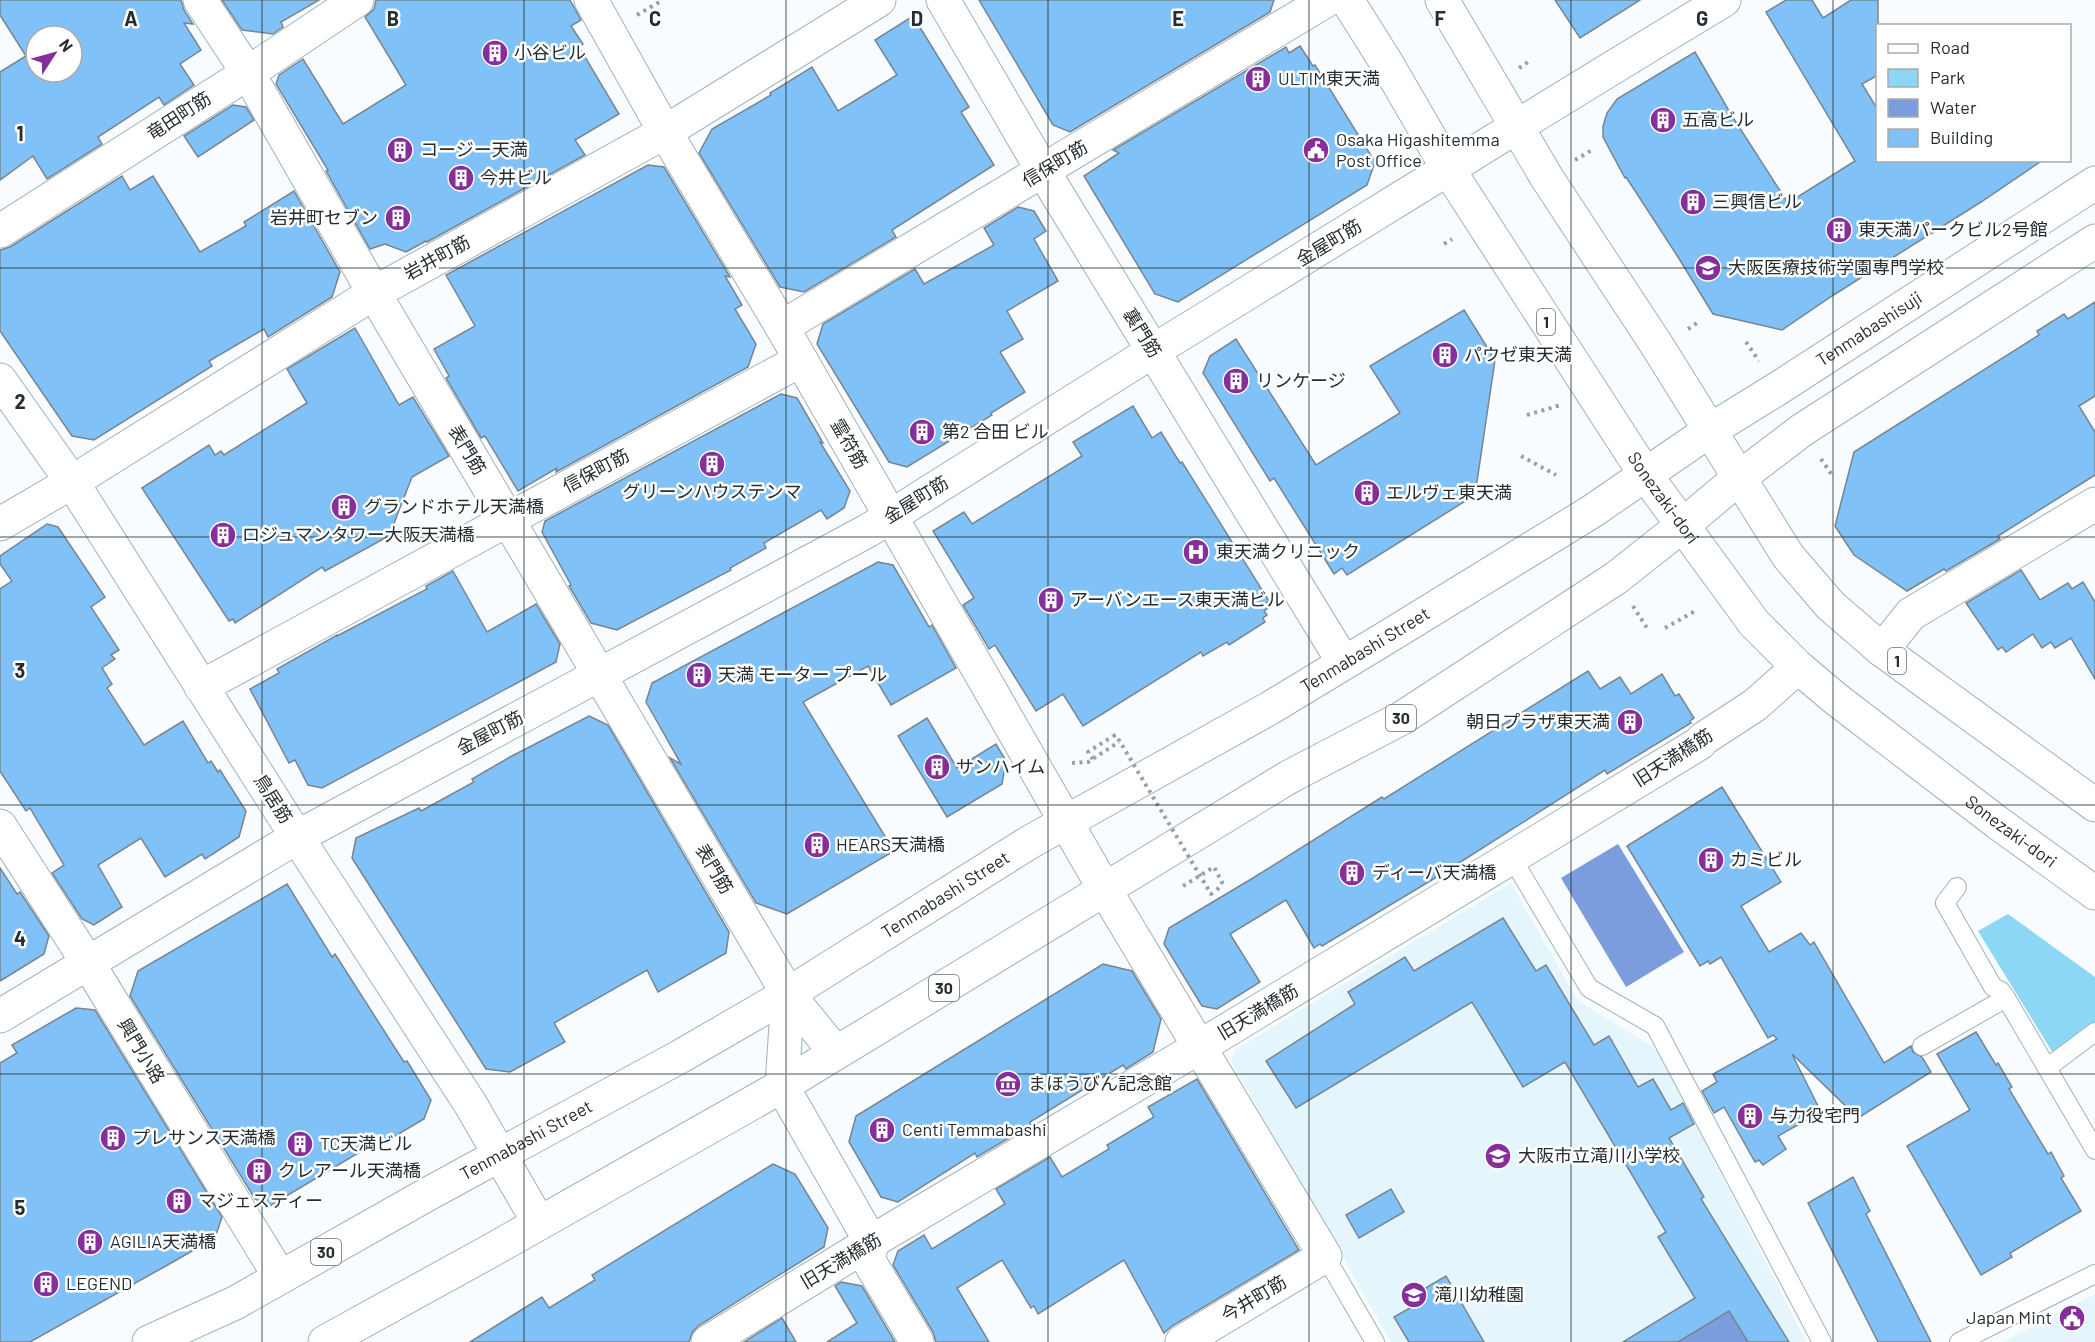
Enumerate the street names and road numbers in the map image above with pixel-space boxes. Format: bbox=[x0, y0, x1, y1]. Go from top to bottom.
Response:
street label: 竜田町筋 bbox=[142, 86, 215, 144]
street label: 信保町筋 bbox=[1018, 135, 1091, 191]
street label: 金屋町筋 bbox=[1292, 214, 1365, 270]
street label: 岩井町筋 bbox=[400, 230, 473, 284]
street label: Tenmabashisuji bbox=[1812, 286, 1926, 371]
street label: 裏門筋 bbox=[1119, 304, 1166, 361]
road number: 1 bbox=[1537, 309, 1555, 335]
street label: 霊符筋 bbox=[827, 415, 873, 472]
street label: 表門筋 bbox=[445, 421, 491, 478]
street label: 信保町筋 bbox=[559, 444, 632, 497]
street label: Sonezaki-dori bbox=[1624, 447, 1704, 548]
street label: 金屋町筋 bbox=[879, 471, 952, 528]
street label: Tenmabashi Street bbox=[1296, 602, 1433, 697]
road number: 1 bbox=[1888, 648, 1906, 674]
road number: 30 bbox=[1386, 705, 1416, 731]
street label: 金屋町筋 bbox=[453, 706, 526, 759]
street label: 旧天満橋筋 bbox=[1629, 723, 1716, 791]
street label: 鳥居筋 bbox=[250, 770, 298, 827]
street label: Sonezaki-dori bbox=[1961, 790, 2061, 872]
street label: 表門筋 bbox=[692, 840, 738, 897]
street label: Tenmabashi Street bbox=[877, 846, 1013, 943]
road number: 30 bbox=[929, 975, 959, 1001]
street label: 旧天満橋筋 bbox=[1213, 979, 1302, 1044]
street label: 興門小路 bbox=[114, 1014, 170, 1087]
street label: Tenmabashi Street bbox=[456, 1095, 596, 1184]
street label: 旧天満橋筋 bbox=[796, 1228, 885, 1293]
road number: 30 bbox=[311, 1239, 341, 1265]
street label: 今井町筋 bbox=[1217, 1270, 1290, 1326]

